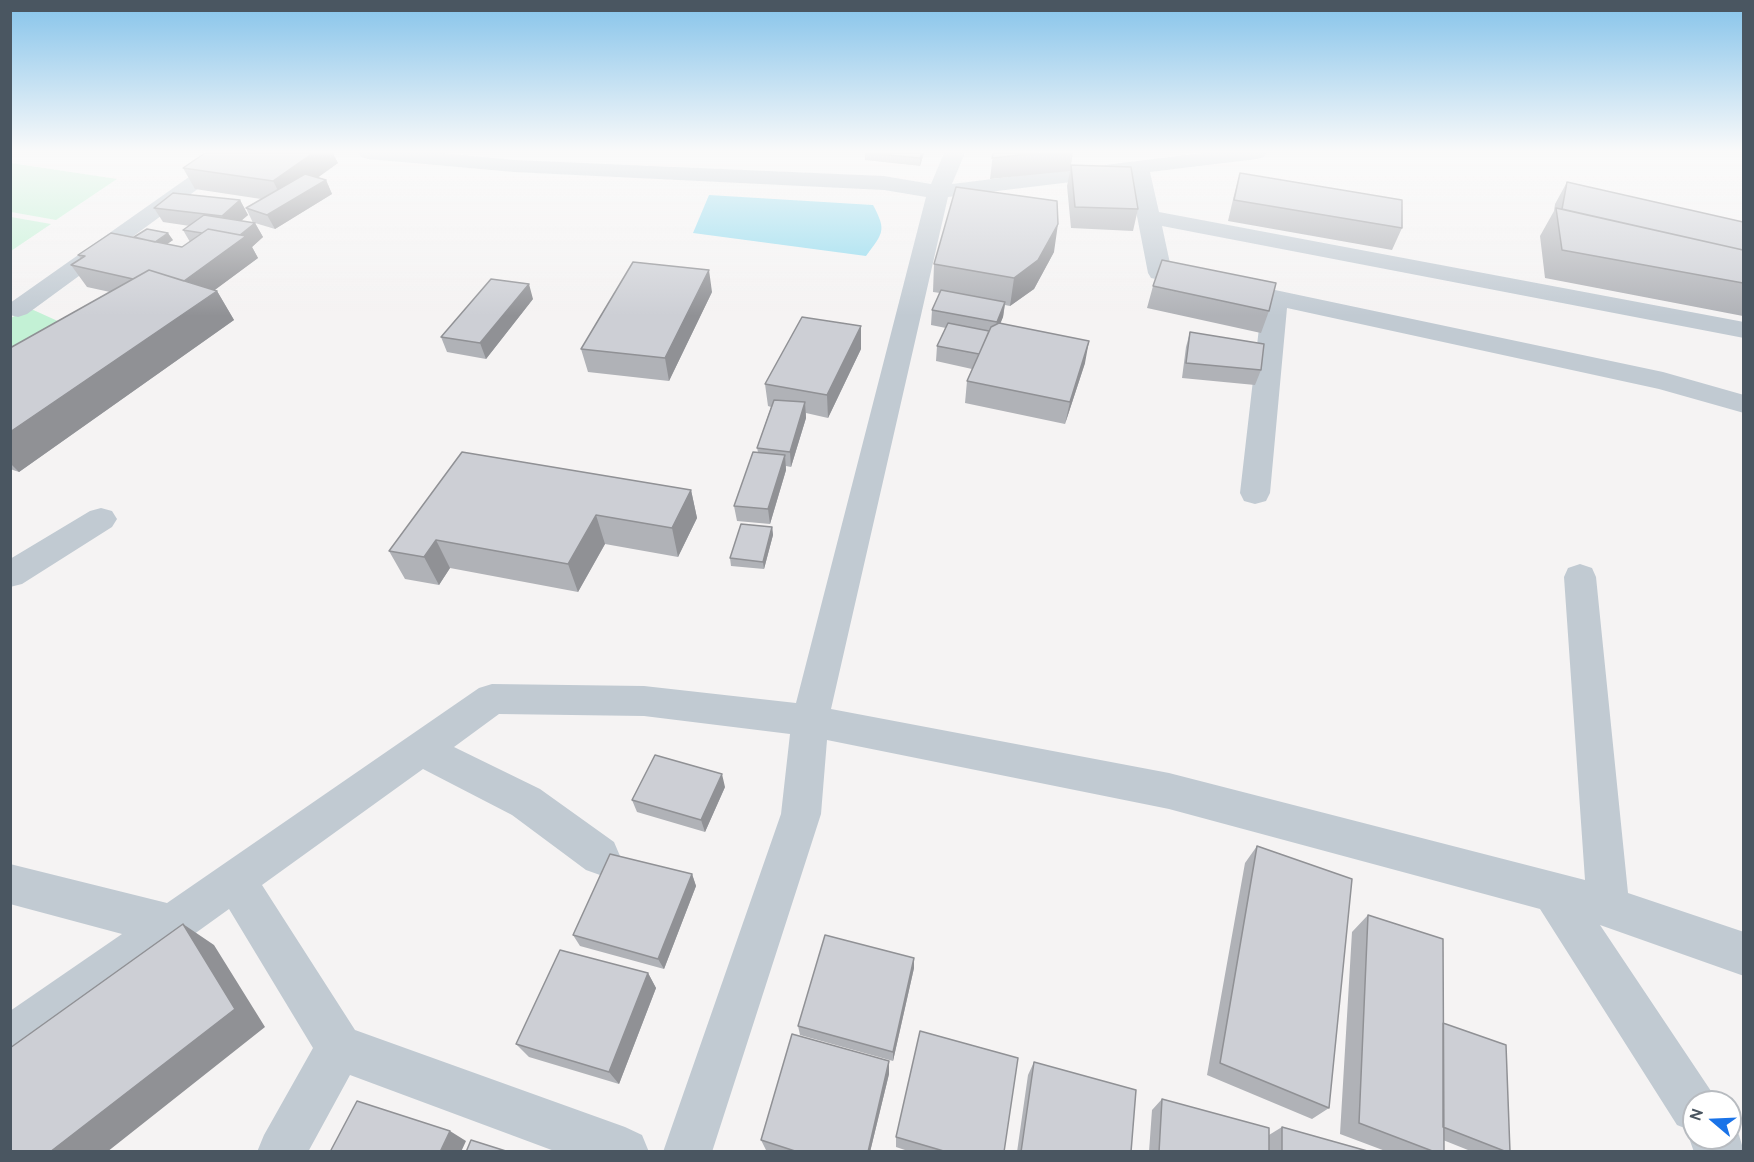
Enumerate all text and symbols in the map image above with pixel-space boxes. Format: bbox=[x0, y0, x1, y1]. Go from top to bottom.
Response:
north arrow bbox=[1682, 1090, 1742, 1150]
text: N bbox=[1686, 1106, 1707, 1123]

